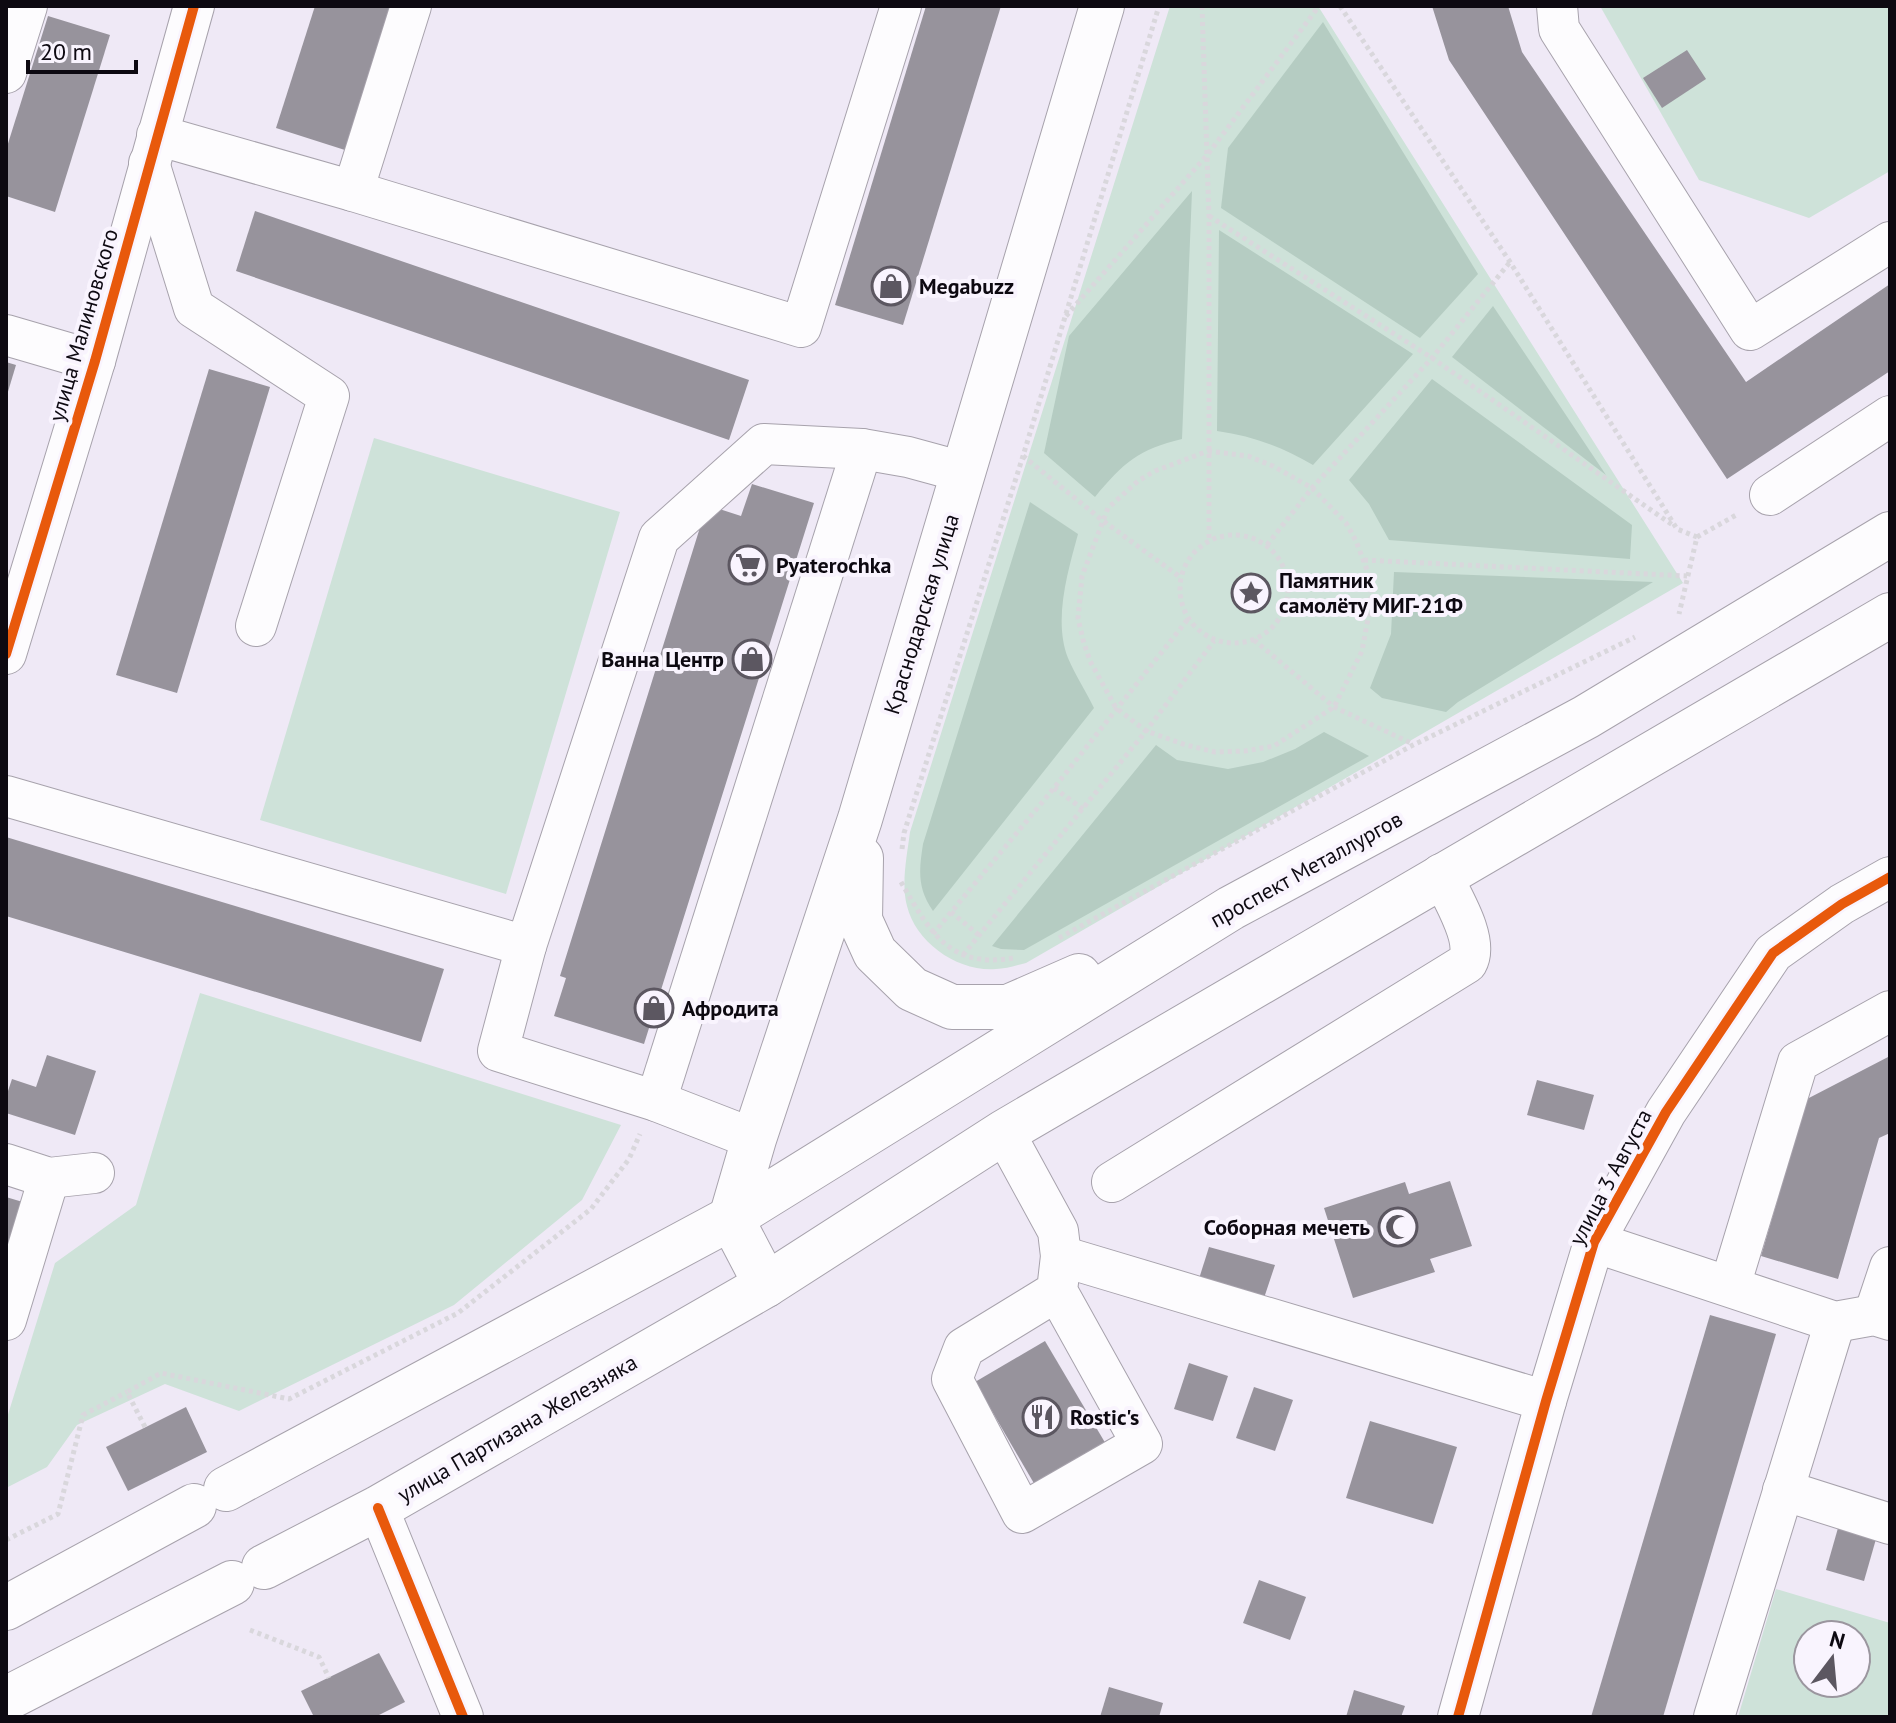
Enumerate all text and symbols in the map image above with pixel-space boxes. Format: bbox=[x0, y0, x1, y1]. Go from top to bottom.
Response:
scale bar bbox=[28, 24, 136, 74]
text: 20 m bbox=[40, 36, 92, 67]
street label: улица Малиновского bbox=[42, 225, 124, 425]
shop icon: Megabuzz bbox=[870, 265, 912, 307]
place label: Megabuzz bbox=[919, 272, 1014, 300]
street label: Краснодарская улица bbox=[877, 510, 965, 718]
supermarket icon: Pyaterochka bbox=[727, 544, 769, 586]
place label: Pyaterochka bbox=[776, 551, 892, 579]
place label: Памятник самолёту МИГ-21Ф bbox=[1279, 566, 1463, 619]
place icon: Памятник самолёту МИГ-21Ф bbox=[1230, 572, 1272, 614]
shop icon: Ванна Центр bbox=[731, 638, 773, 680]
place label: Ванна Центр bbox=[601, 645, 724, 673]
street label: проспект Металлургов bbox=[1205, 804, 1407, 934]
shop icon: Афродита bbox=[633, 987, 675, 1029]
place label: Афродита bbox=[682, 994, 779, 1022]
street label: улица 3 Августа bbox=[1562, 1104, 1658, 1250]
mosque icon: Соборная мечеть bbox=[1377, 1206, 1419, 1248]
place label: Соборная мечеть bbox=[1204, 1213, 1370, 1241]
street label: улица Партизана Железняка bbox=[392, 1348, 642, 1508]
restaurant icon: Rostic's bbox=[1021, 1396, 1063, 1438]
place label: Rostic's bbox=[1070, 1403, 1139, 1431]
north arrow bbox=[1792, 1619, 1872, 1699]
text: N bbox=[1827, 1624, 1848, 1655]

